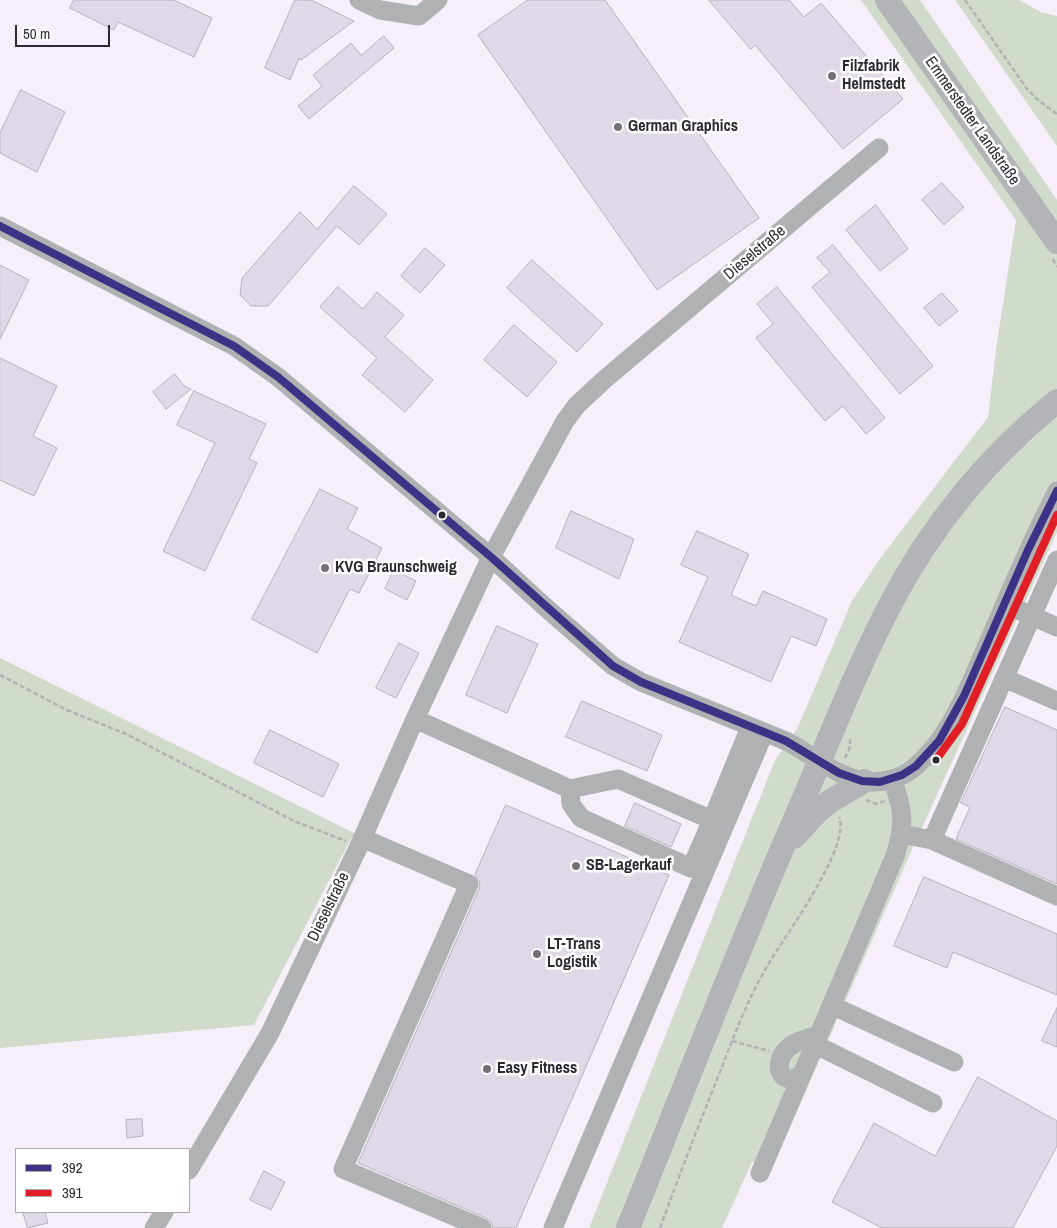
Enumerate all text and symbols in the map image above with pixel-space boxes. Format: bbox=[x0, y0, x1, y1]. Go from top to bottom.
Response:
scale bar bbox=[18, 15, 112, 47]
text: 50 m bbox=[23, 23, 50, 44]
street label: Emmerstedter Landstraße bbox=[920, 53, 1024, 189]
place label: Filzfabrik Helmstedt bbox=[842, 57, 905, 95]
marker: Filzfabrik Helmstedt bbox=[826, 70, 838, 82]
place label: German Graphics bbox=[628, 117, 738, 137]
marker: German Graphics bbox=[612, 121, 624, 133]
street label: Dieselstraße bbox=[720, 222, 790, 284]
unlabelled marker bbox=[437, 510, 447, 520]
place label: KVG Braunschweig bbox=[335, 558, 457, 578]
marker: KVG Braunschweig bbox=[319, 562, 331, 574]
unlabelled marker bbox=[931, 755, 941, 765]
place label: SB-Lagerkauf bbox=[586, 856, 671, 876]
marker: SB-Lagerkauf bbox=[570, 860, 582, 872]
street label: Dieselstraße bbox=[304, 869, 354, 945]
place label: LT-Trans Logistik bbox=[547, 935, 601, 973]
marker: LT-Trans Logistik bbox=[531, 948, 543, 960]
place label: Easy Fitness bbox=[497, 1059, 577, 1079]
marker: Easy Fitness bbox=[481, 1063, 493, 1075]
legend bbox=[15, 1148, 190, 1213]
text: 392 bbox=[62, 1157, 83, 1178]
text: 391 bbox=[62, 1182, 83, 1203]

